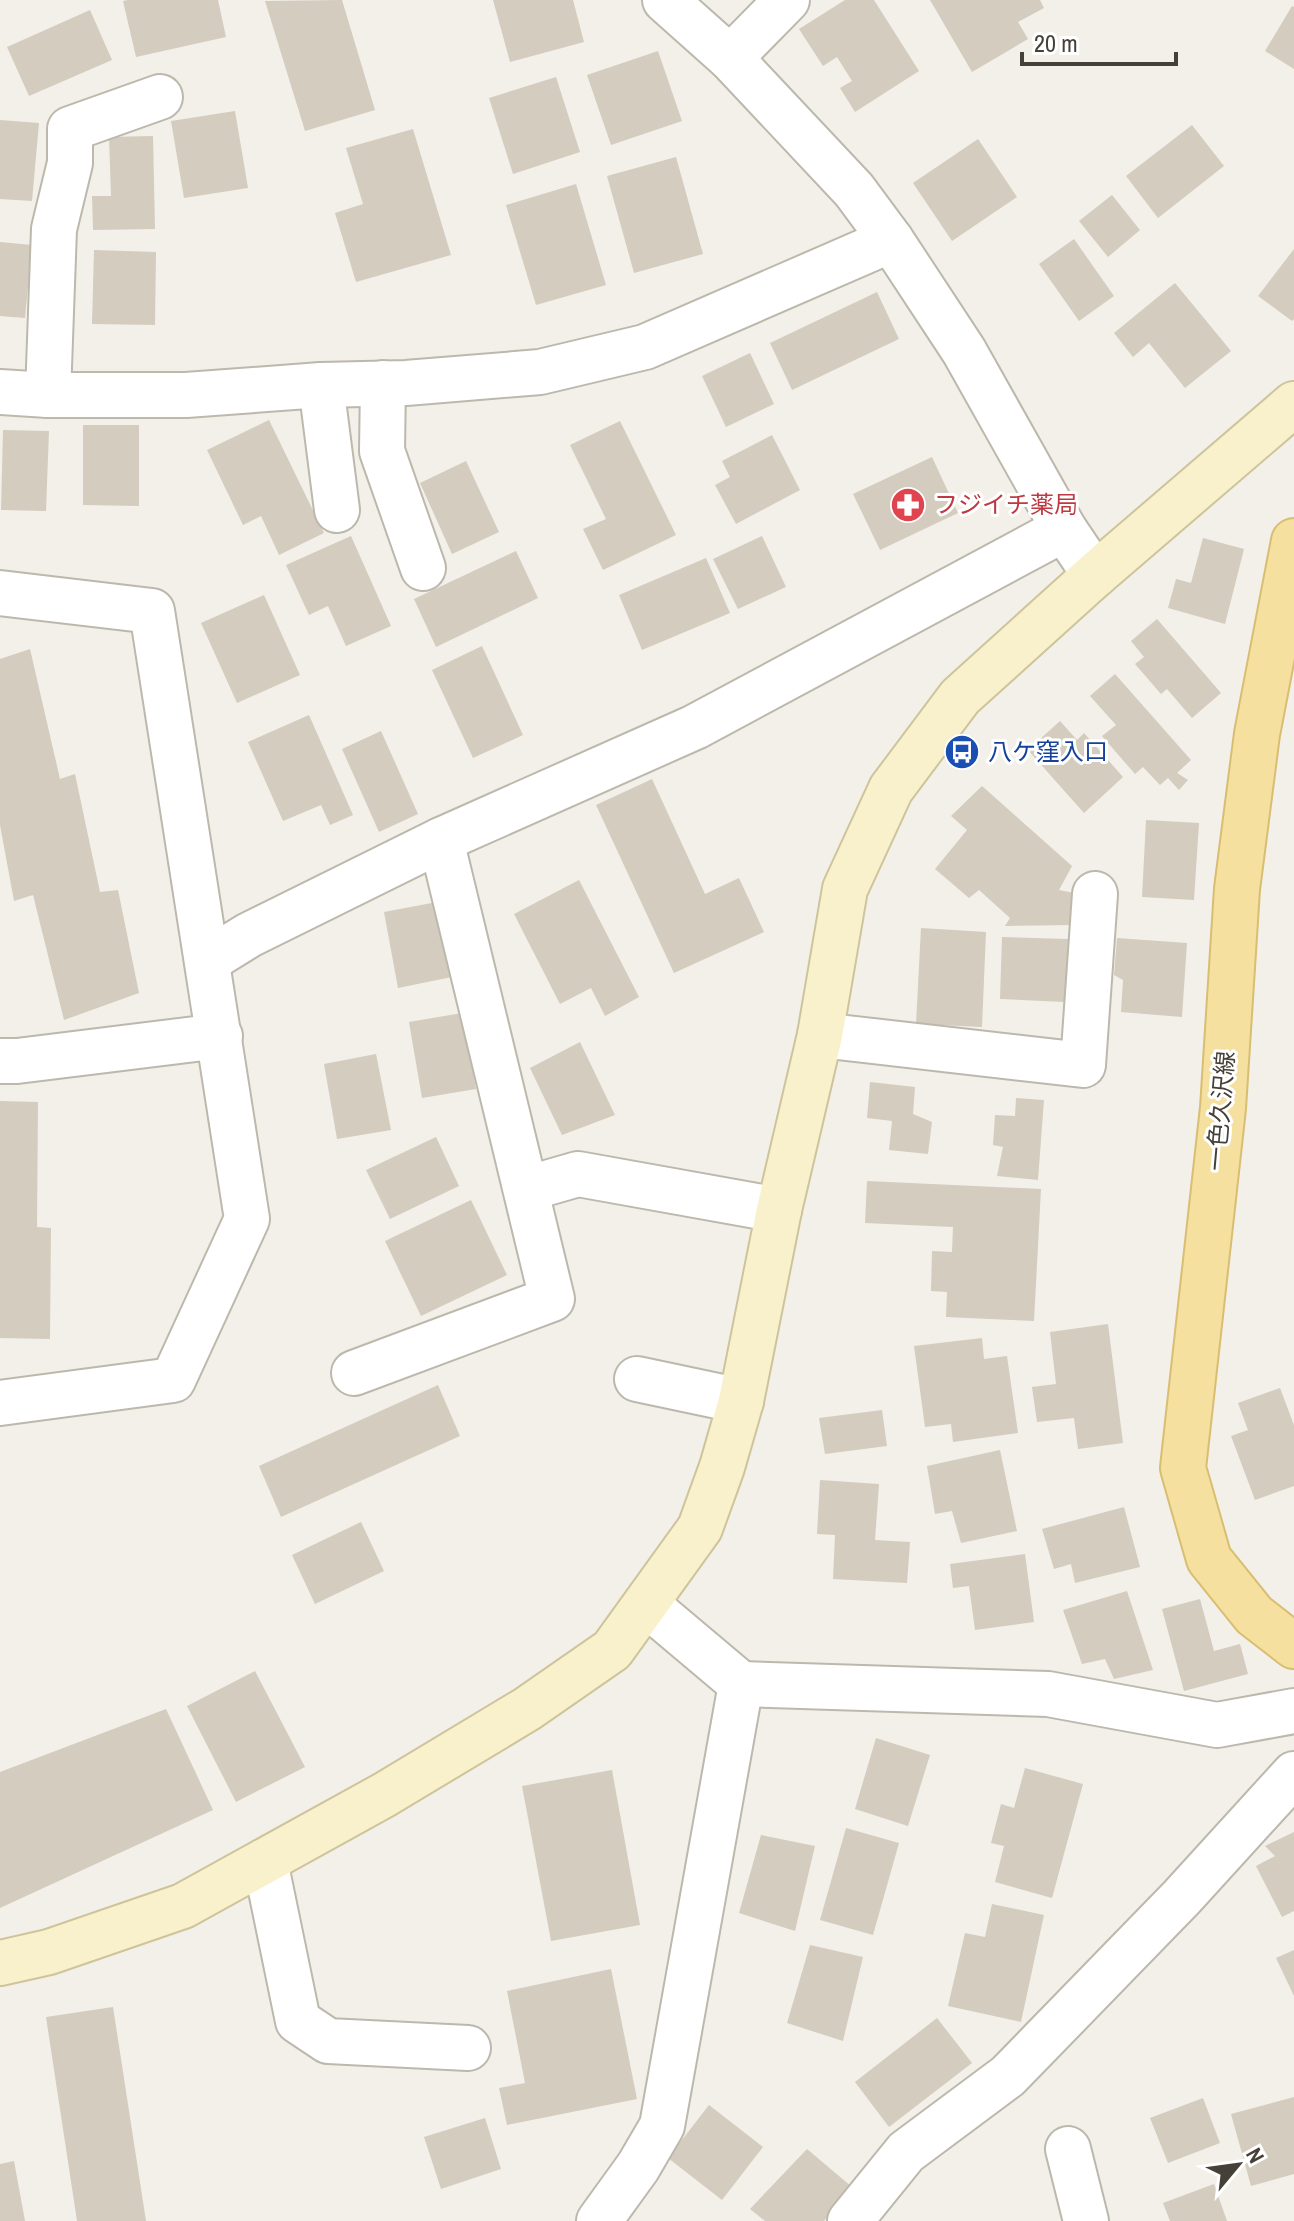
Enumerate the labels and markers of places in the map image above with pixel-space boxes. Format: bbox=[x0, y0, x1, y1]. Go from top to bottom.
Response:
pharmacy icon: フジイチ薬局 bbox=[889, 486, 927, 524]
place label: フジイチ薬局 bbox=[934, 488, 1078, 520]
bus stop icon: 八ケ窪入口 bbox=[943, 733, 981, 771]
place label: 八ケ窪入口 bbox=[988, 735, 1108, 767]

